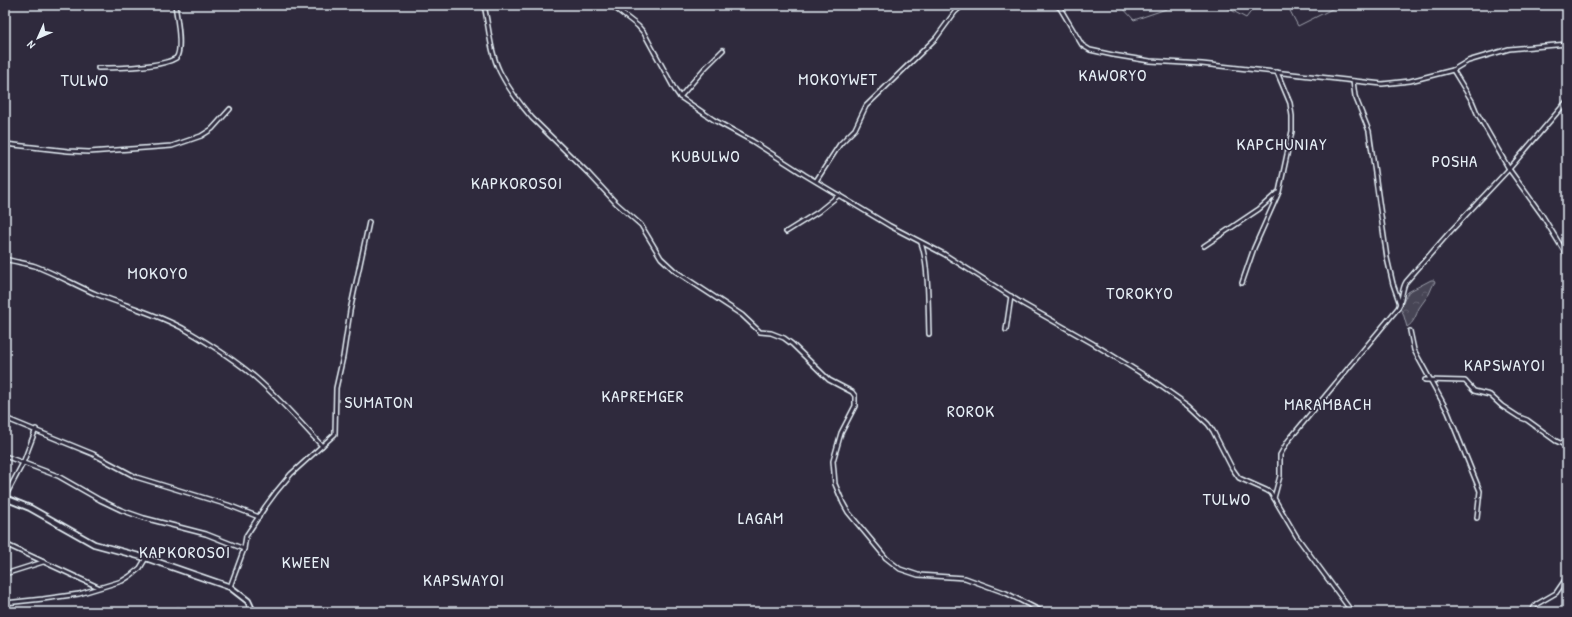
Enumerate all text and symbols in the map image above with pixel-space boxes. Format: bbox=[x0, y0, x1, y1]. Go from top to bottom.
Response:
north arrow bbox=[18, 18, 58, 58]
text: N bbox=[24, 38, 38, 52]
district label: KAWORYO bbox=[1079, 63, 1147, 86]
district label: MOKOYWET bbox=[798, 67, 878, 90]
district label: TULWO bbox=[61, 68, 109, 91]
district label: KAPCHUNIAY bbox=[1237, 132, 1327, 155]
district label: KUBULWO bbox=[671, 144, 741, 167]
district label: POSHA bbox=[1432, 149, 1478, 172]
district label: KAPKOROSOI bbox=[471, 171, 563, 194]
district label: MOKOYO bbox=[128, 261, 188, 284]
district label: TOROKYO bbox=[1106, 281, 1174, 304]
district label: KAPSWAYOI bbox=[1464, 353, 1546, 376]
district label: KAPREMGER bbox=[601, 384, 685, 407]
district label: SUMATON bbox=[344, 390, 414, 413]
district label: MARAMBACH bbox=[1284, 392, 1372, 415]
district label: ROROK bbox=[947, 399, 995, 422]
district label: TULWO bbox=[1203, 487, 1251, 510]
district label: LAGAM bbox=[738, 506, 784, 529]
district label: KAPKOROSOI bbox=[139, 540, 231, 563]
district label: KWEEN bbox=[282, 550, 330, 573]
district label: KAPSWAYOI bbox=[423, 568, 505, 591]

